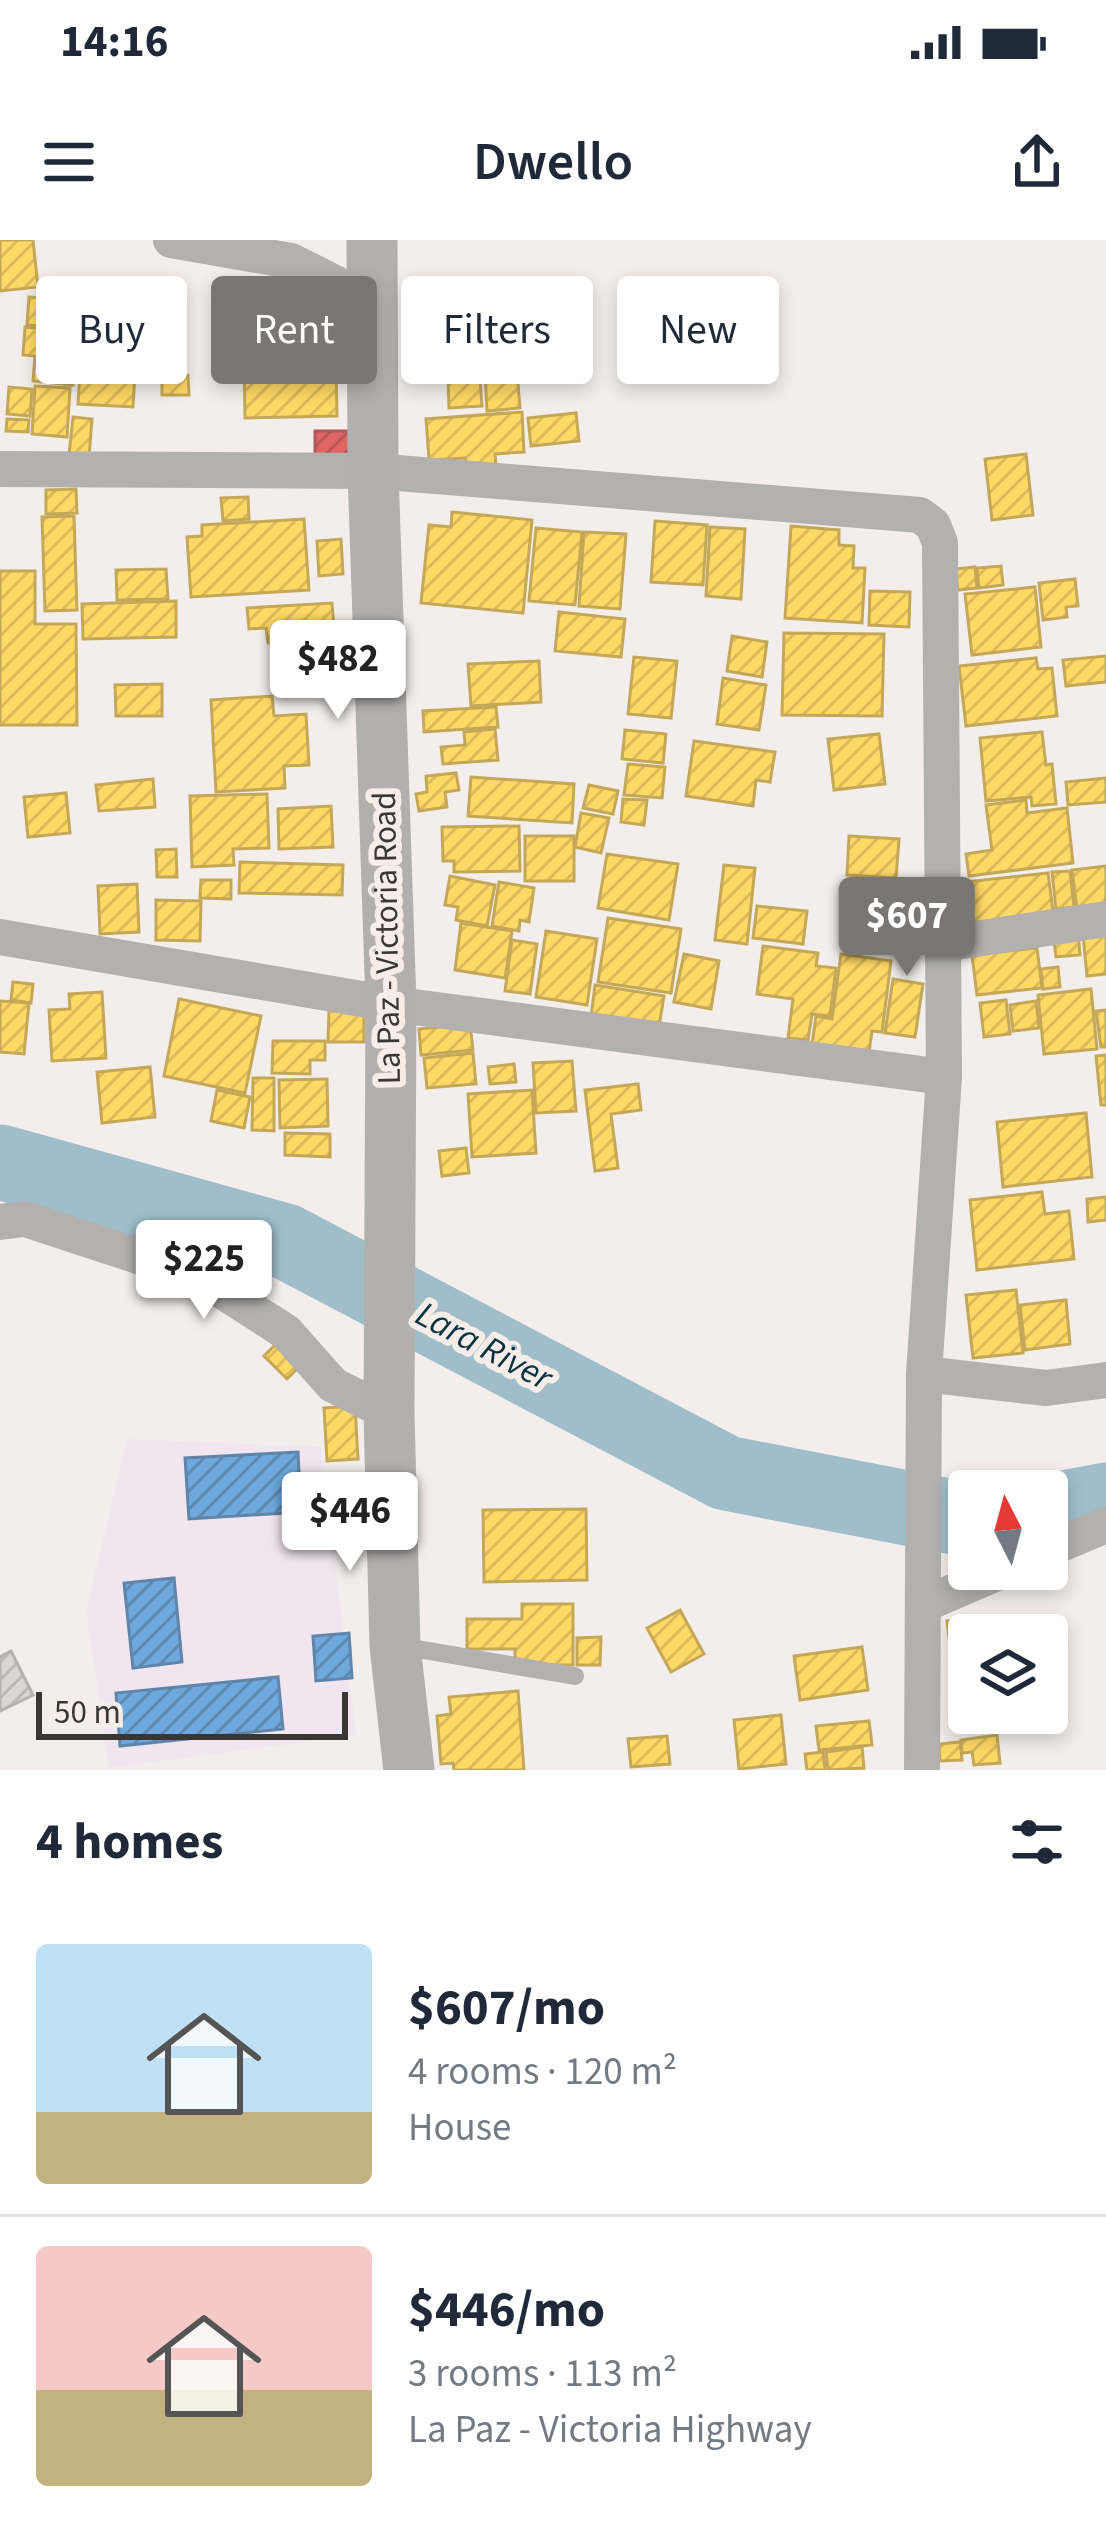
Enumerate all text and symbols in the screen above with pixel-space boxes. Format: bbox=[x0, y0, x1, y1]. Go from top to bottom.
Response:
text: 14:16 bbox=[60, 10, 169, 74]
text: Dwello bbox=[473, 124, 633, 201]
icon: menu bbox=[36, 129, 102, 195]
icon: share bbox=[1004, 129, 1070, 195]
chip: Buy bbox=[36, 276, 187, 384]
chip: Rent bbox=[211, 276, 377, 384]
chip: Filters bbox=[401, 276, 593, 384]
chip: New bbox=[617, 276, 779, 384]
pin: $482 bbox=[267, 620, 409, 722]
text: $482 bbox=[297, 631, 379, 687]
street label: La Paz - Victoria Road bbox=[361, 791, 413, 1085]
pin: $607 bbox=[836, 877, 978, 979]
text: $607 bbox=[866, 888, 948, 944]
pin: $225 bbox=[133, 1220, 275, 1322]
text: $225 bbox=[163, 1231, 245, 1287]
water label: Lara River bbox=[407, 1289, 563, 1404]
north arrow bbox=[948, 1470, 1068, 1590]
map controls bbox=[948, 1470, 1068, 1734]
pin: $446 bbox=[279, 1472, 421, 1574]
text: $446 bbox=[309, 1483, 391, 1539]
button: layers bbox=[948, 1614, 1068, 1734]
scale bar bbox=[36, 1686, 348, 1739]
text: 50 m bbox=[54, 1689, 121, 1736]
text: 4 homes bbox=[36, 1806, 223, 1878]
icon: filters bbox=[1004, 1809, 1070, 1875]
text: $607/mo bbox=[408, 1972, 605, 2044]
icon: home bbox=[132, 1992, 276, 2136]
text: 4 rooms · 120 m² bbox=[408, 2044, 677, 2100]
text: House bbox=[408, 2100, 511, 2156]
text: $446/mo bbox=[408, 2274, 605, 2346]
icon: home bbox=[132, 2294, 276, 2438]
text: 3 rooms · 113 m² bbox=[408, 2346, 677, 2402]
text: La Paz - Victoria Highway bbox=[408, 2402, 812, 2458]

